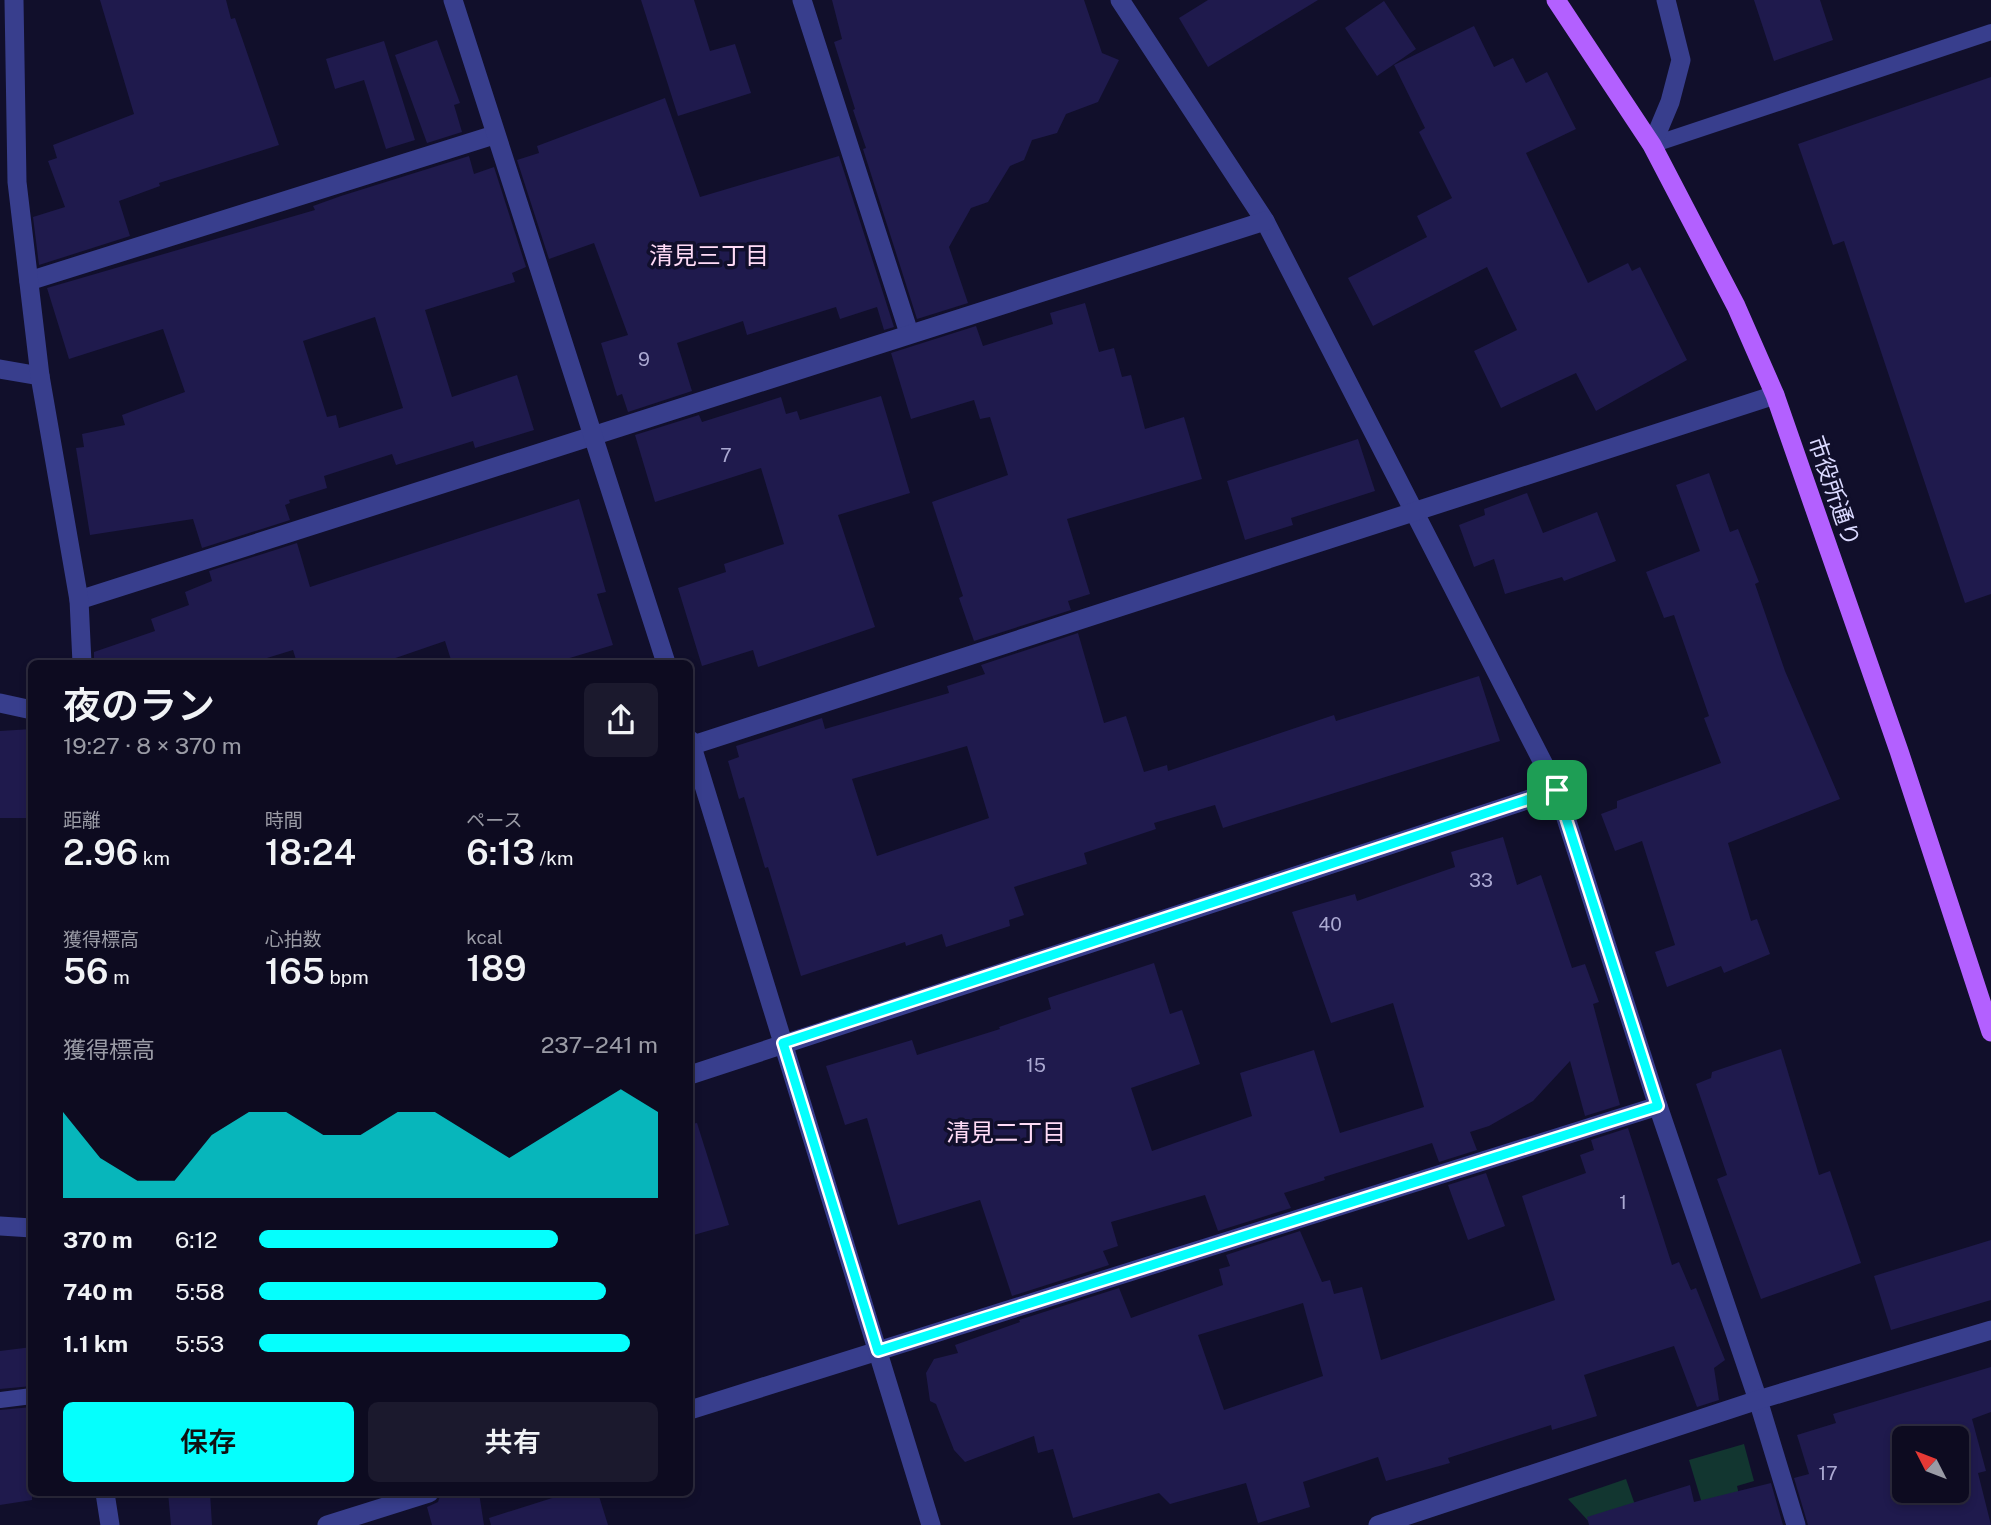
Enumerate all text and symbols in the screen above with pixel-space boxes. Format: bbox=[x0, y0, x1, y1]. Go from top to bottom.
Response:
district label: 清見三丁目 bbox=[649, 241, 769, 269]
house number: 9 bbox=[638, 348, 650, 370]
street label: 市役所通り bbox=[1803, 432, 1866, 550]
house number: 7 bbox=[720, 444, 732, 466]
text: 夜のラン bbox=[63, 683, 215, 728]
button: share bbox=[584, 683, 658, 757]
text: 19:27 · 8 × 370 m bbox=[63, 732, 242, 759]
pin bbox=[1527, 760, 1587, 820]
icon: arrive bbox=[1538, 771, 1576, 809]
text: 距離 bbox=[63, 809, 101, 831]
text: 時間 bbox=[265, 809, 303, 831]
text: ペース bbox=[466, 809, 522, 831]
text: 2.96 bbox=[63, 832, 138, 873]
text: 18:24 bbox=[265, 832, 356, 873]
text: 6:13 bbox=[466, 832, 535, 873]
text: km bbox=[138, 847, 170, 869]
text: /km bbox=[535, 847, 573, 869]
house number: 33 bbox=[1469, 869, 1493, 891]
house number: 40 bbox=[1318, 913, 1342, 935]
text: kcal bbox=[466, 926, 503, 948]
text: 獲得標高 bbox=[63, 928, 139, 950]
text: 心拍数 bbox=[265, 928, 322, 950]
text: 189 bbox=[466, 948, 526, 989]
text: 56 bbox=[63, 951, 109, 992]
text: 165 bbox=[265, 951, 325, 992]
text: m bbox=[109, 966, 130, 988]
text: bpm bbox=[325, 966, 369, 988]
text: 237–241 m bbox=[541, 1031, 658, 1058]
text: 獲得標高 bbox=[63, 1036, 155, 1063]
house number: 15 bbox=[1026, 1054, 1046, 1076]
district label: 清見二丁目 bbox=[946, 1118, 1066, 1146]
house number: 1 bbox=[1619, 1191, 1627, 1213]
text: 370 m bbox=[63, 1226, 133, 1253]
text: 6:12 bbox=[175, 1226, 218, 1253]
text: 740 m bbox=[63, 1278, 133, 1305]
text: 5:58 bbox=[175, 1278, 225, 1305]
text: 1.1 km bbox=[63, 1330, 128, 1357]
text: 5:53 bbox=[175, 1330, 224, 1357]
button: 保存 bbox=[63, 1402, 354, 1482]
button: 共有 bbox=[368, 1402, 658, 1482]
north arrow bbox=[1892, 1426, 1969, 1503]
map controls bbox=[1892, 1426, 1969, 1503]
house number: 17 bbox=[1818, 1462, 1838, 1484]

